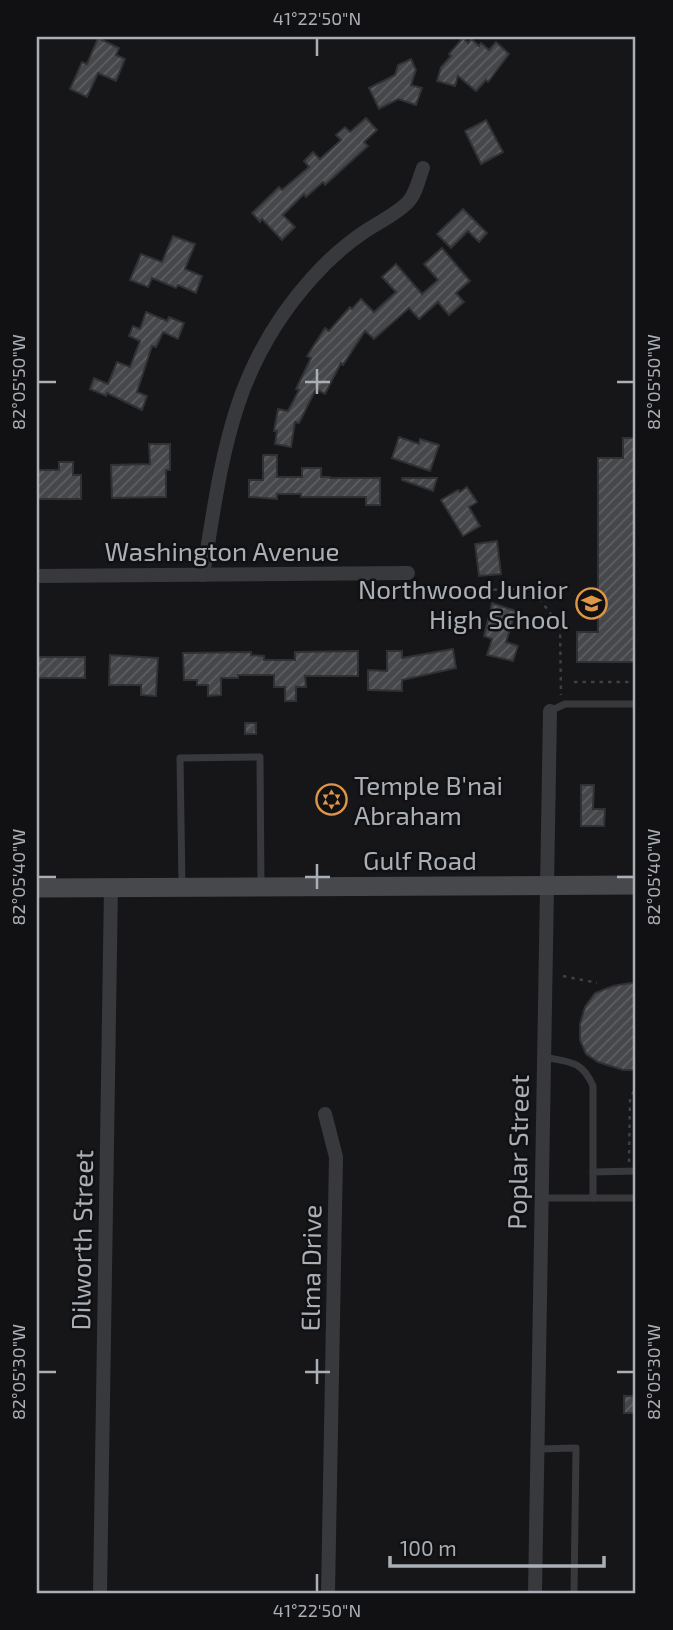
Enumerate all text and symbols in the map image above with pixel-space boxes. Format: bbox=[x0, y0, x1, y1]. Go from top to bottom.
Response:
text: 41°22'50"N bbox=[273, 7, 361, 29]
text: 82°05'50"W bbox=[7, 334, 29, 430]
text: 82°05'50"W bbox=[642, 334, 664, 430]
street label: Washington Avenue bbox=[104, 535, 340, 566]
place label: Northwood Junior High School bbox=[358, 573, 568, 634]
school or university icon: Northwood Junior High School bbox=[574, 586, 608, 620]
place label: Temple B'nai Abraham bbox=[354, 769, 503, 830]
synagogue icon: Temple B'nai Abraham bbox=[314, 782, 348, 816]
text: 82°05'40"W bbox=[7, 829, 29, 925]
text: 82°05'40"W bbox=[642, 829, 664, 925]
street label: Gulf Road bbox=[363, 844, 477, 875]
street label: Poplar Street bbox=[500, 1074, 534, 1230]
street label: Dilworth Street bbox=[64, 1149, 98, 1331]
street label: Elma Drive bbox=[293, 1204, 327, 1332]
text: 82°05'30"W bbox=[7, 1324, 29, 1420]
text: 82°05'30"W bbox=[642, 1324, 664, 1420]
scale bar bbox=[390, 1525, 603, 1569]
text: 100 m bbox=[400, 1535, 457, 1560]
text: 41°22'50"N bbox=[273, 1599, 361, 1621]

